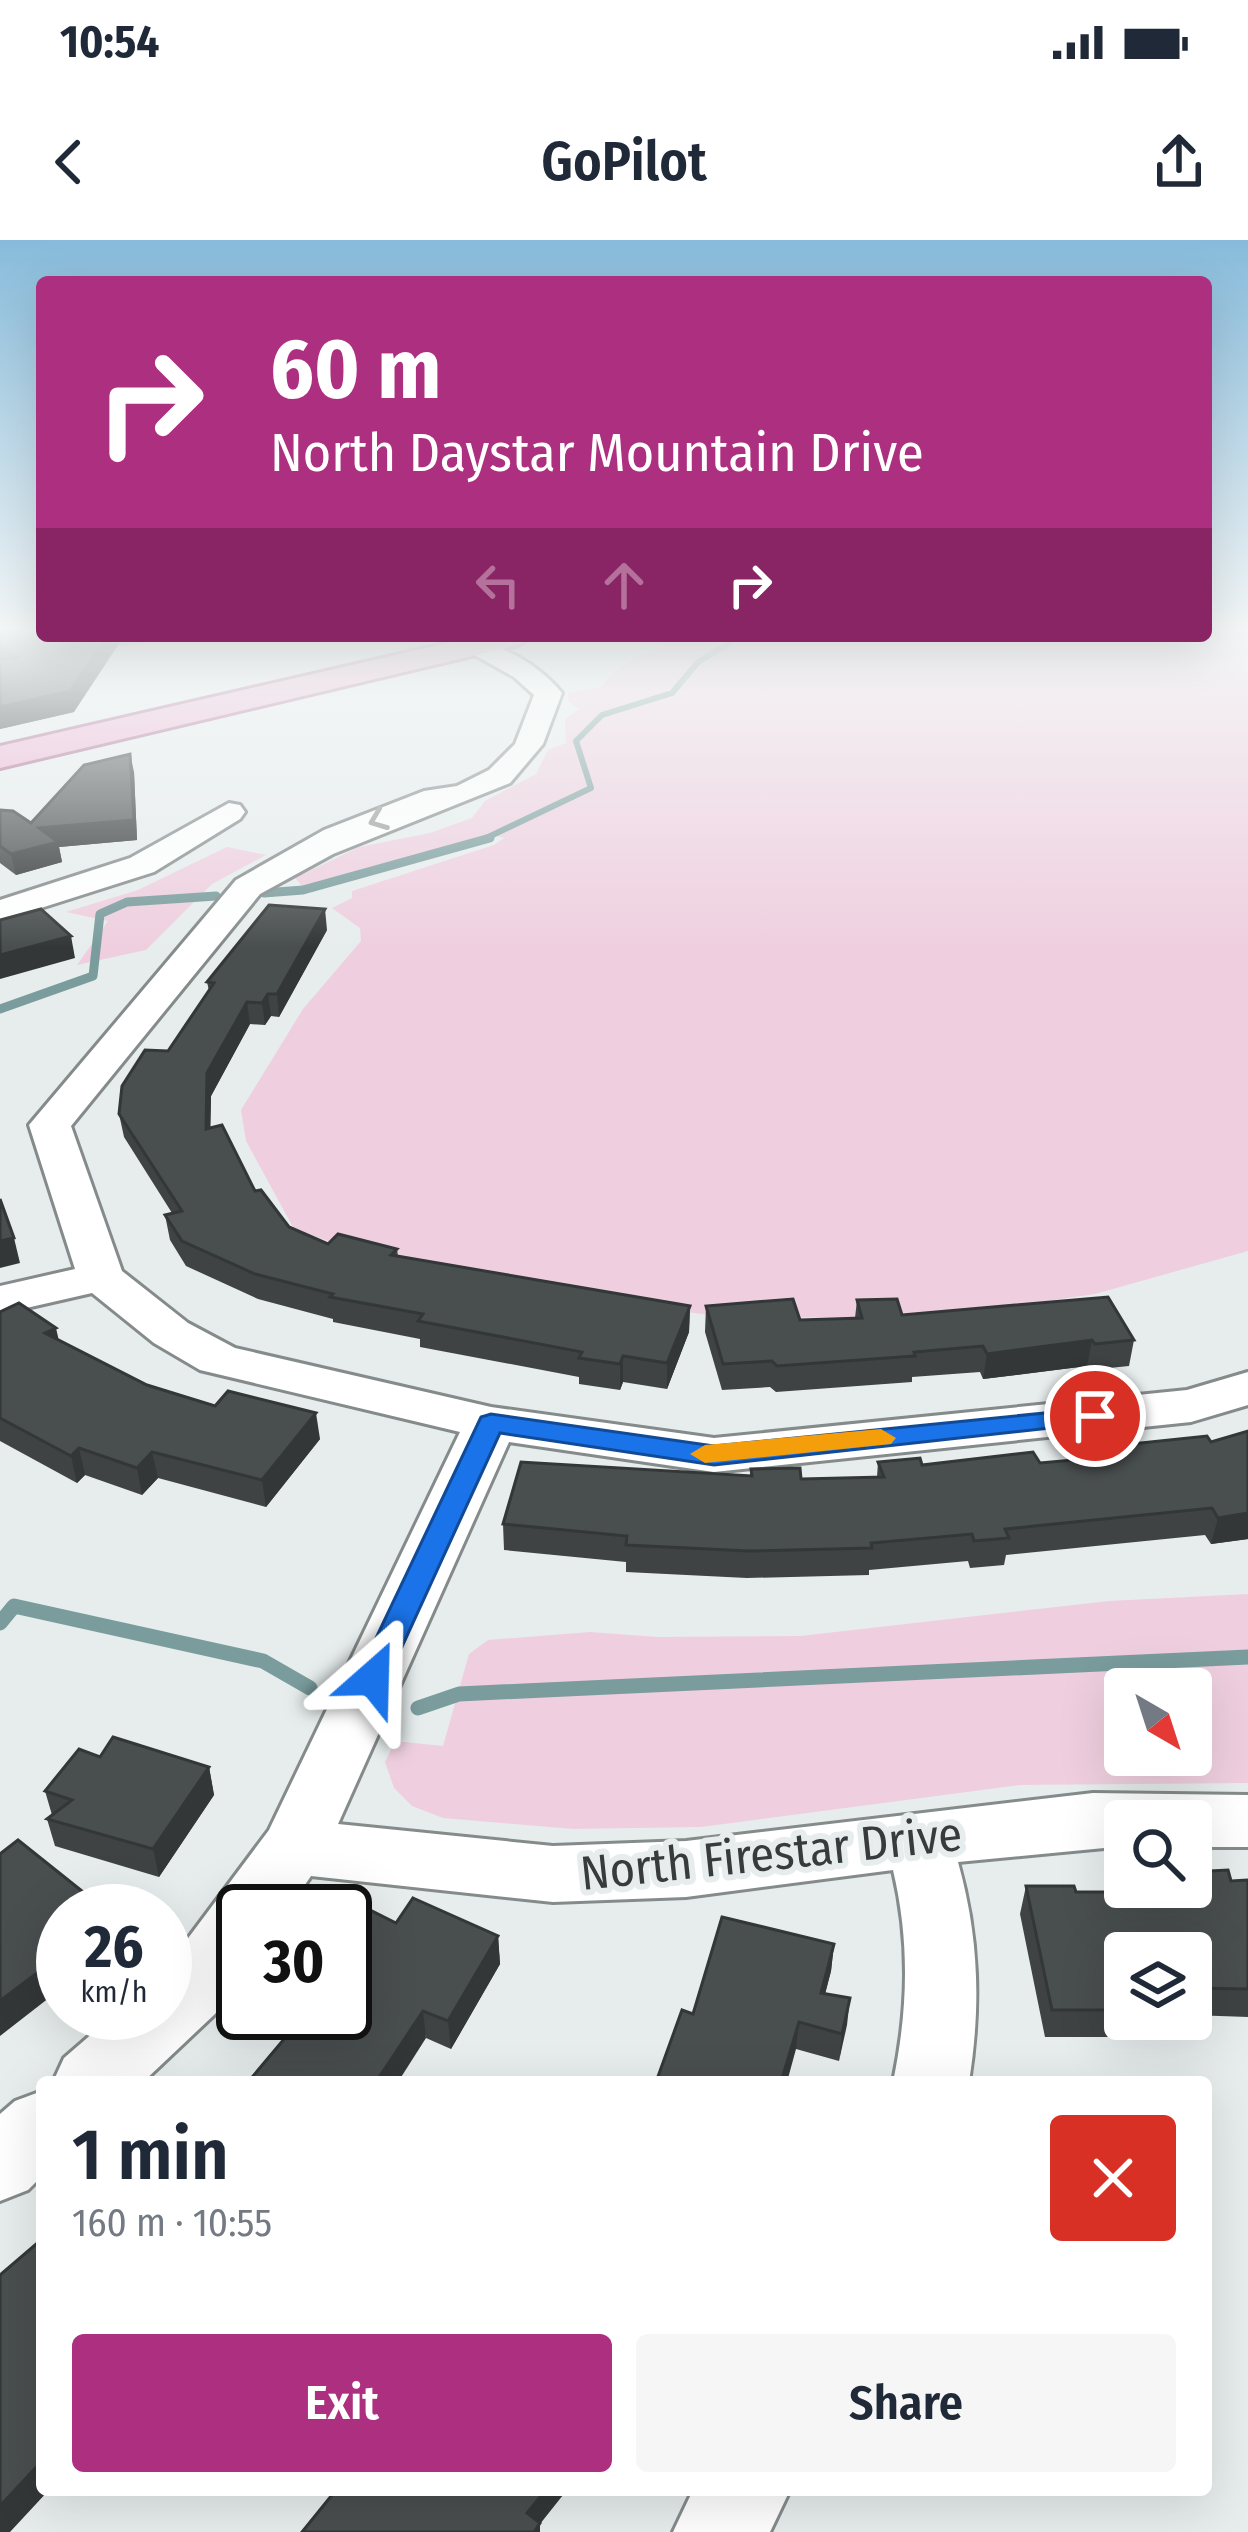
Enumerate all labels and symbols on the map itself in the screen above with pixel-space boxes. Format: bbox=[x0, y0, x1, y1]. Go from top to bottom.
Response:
one-way arrow bbox=[368, 806, 389, 831]
pin bbox=[1044, 1365, 1146, 1467]
position arrow bbox=[310, 1615, 436, 1741]
north arrow bbox=[1104, 1668, 1212, 1776]
street label: North Firestar Drive bbox=[578, 1805, 965, 1903]
speed limit sign: 30 bbox=[216, 1884, 372, 2040]

